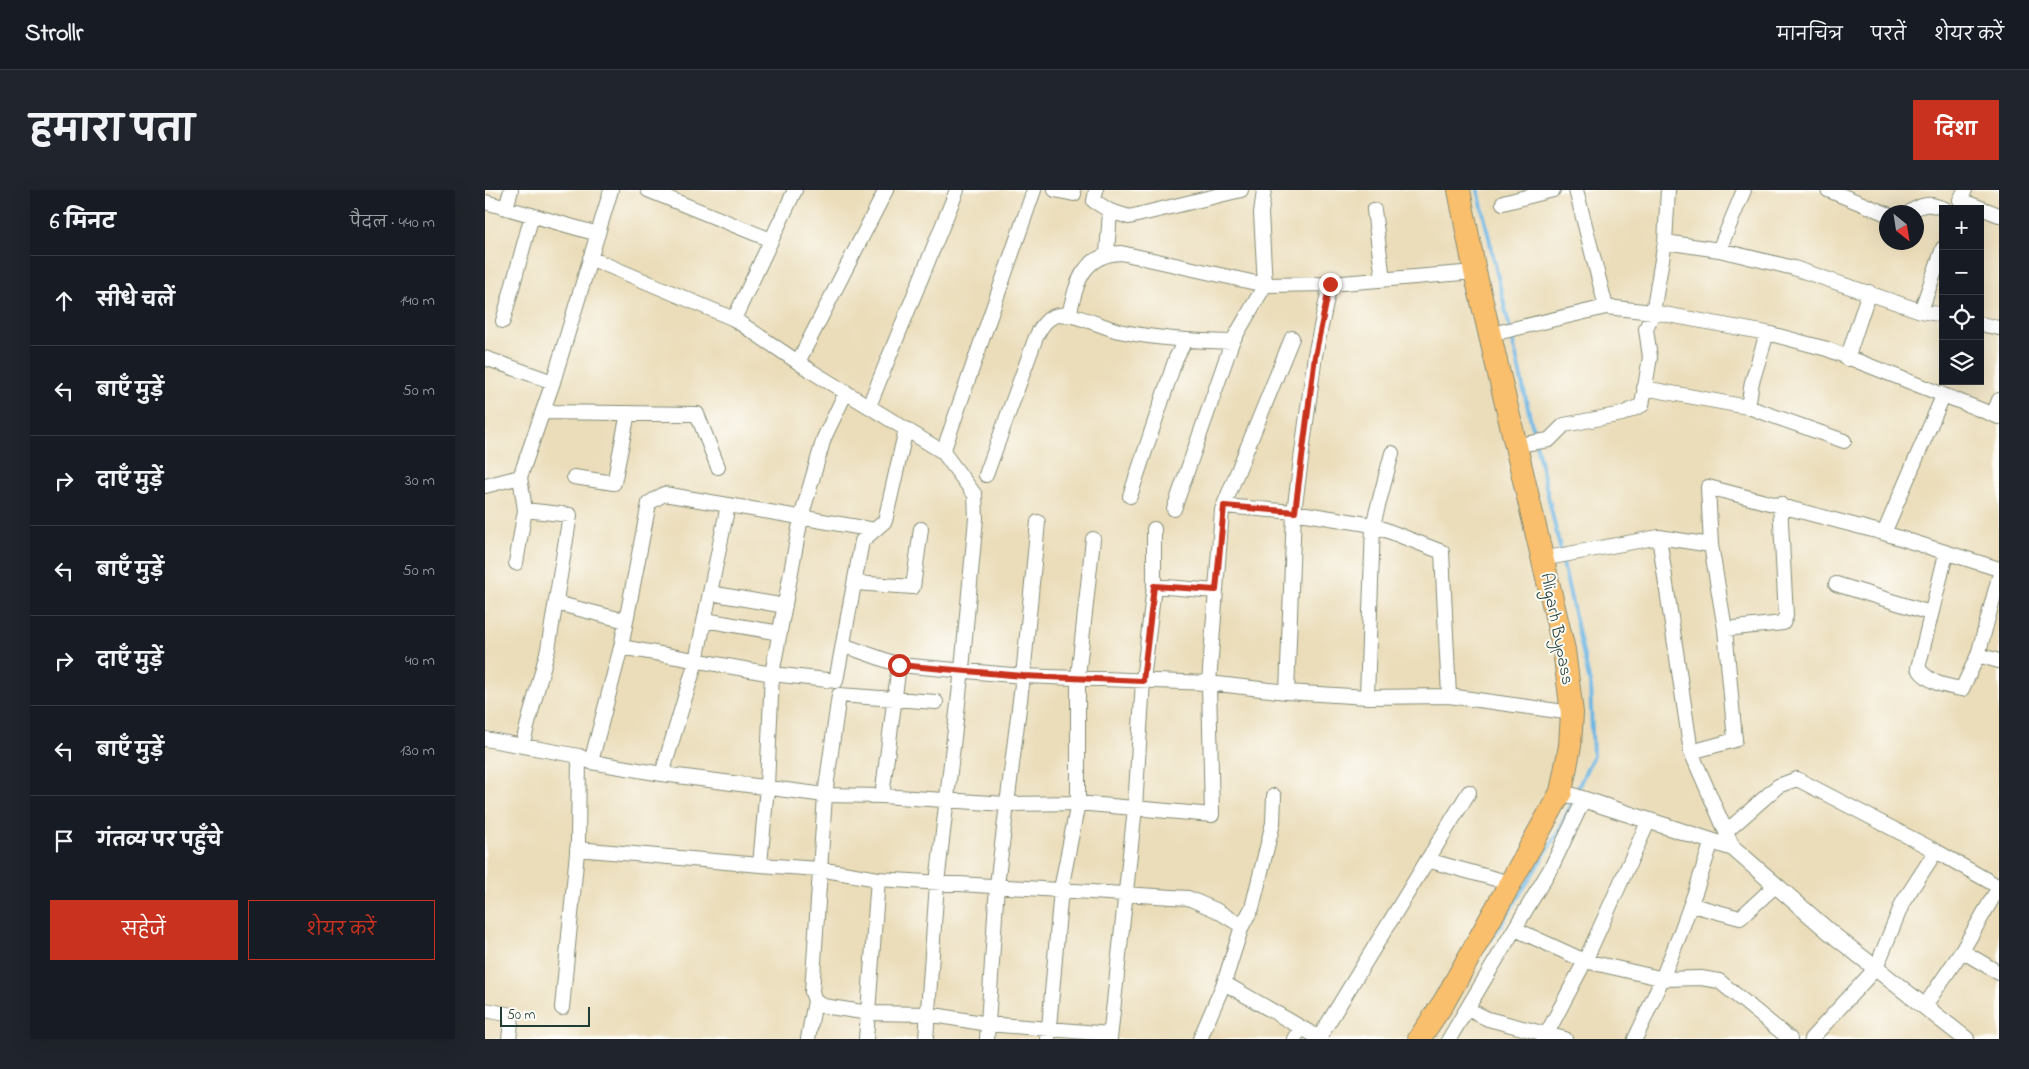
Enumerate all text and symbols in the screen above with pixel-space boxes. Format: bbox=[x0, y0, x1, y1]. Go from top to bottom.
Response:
text: Strollr bbox=[25, 17, 83, 52]
text: मानचित्र bbox=[1777, 23, 1843, 49]
text: परतें bbox=[1871, 23, 1906, 49]
text: शेयर करें bbox=[1934, 23, 2004, 49]
button: दिशा bbox=[1913, 100, 1999, 160]
text: हमारा पता bbox=[30, 106, 194, 157]
north arrow bbox=[1879, 205, 1924, 250]
map controls bbox=[1939, 205, 1984, 385]
button: + bbox=[1939, 205, 1984, 250]
text: 6 मिनट bbox=[50, 208, 115, 238]
text: पैदल · 440 m bbox=[350, 211, 435, 235]
button: − bbox=[1939, 250, 1984, 295]
route end bbox=[1319, 273, 1342, 296]
icon: ahead bbox=[50, 287, 78, 315]
text: सीधे चलें bbox=[97, 288, 175, 315]
text: 140 m bbox=[400, 289, 435, 313]
button: locate bbox=[1939, 295, 1984, 340]
button: layers bbox=[1939, 340, 1984, 385]
icon: left bbox=[50, 377, 78, 405]
text: बाएँ मुड़ें bbox=[97, 378, 164, 405]
text: 50 m bbox=[403, 379, 435, 403]
icon: right bbox=[50, 467, 78, 495]
text: दाएँ मुड़ें bbox=[97, 468, 163, 495]
text: 30 m bbox=[405, 469, 435, 493]
icon: left bbox=[50, 557, 78, 585]
text: बाएँ मुड़ें bbox=[97, 558, 164, 585]
text: 50 m bbox=[403, 559, 435, 583]
street label: Aligarh Bypass bbox=[1531, 571, 1580, 688]
icon: right bbox=[50, 647, 78, 675]
text: दाएँ मुड़ें bbox=[97, 648, 163, 675]
text: 40 m bbox=[405, 649, 435, 673]
route start bbox=[888, 654, 911, 677]
icon: left bbox=[50, 737, 78, 765]
text: बाएँ मुड़ें bbox=[97, 738, 164, 765]
text: 130 m bbox=[400, 739, 435, 763]
icon: arrive bbox=[50, 827, 78, 855]
text: गंतव्य पर पहुँचे bbox=[97, 828, 222, 855]
button: सहेजें bbox=[50, 900, 238, 960]
button: शेयर करें bbox=[248, 900, 435, 960]
scale bar bbox=[500, 1004, 590, 1027]
text: 50 m bbox=[507, 1005, 535, 1026]

